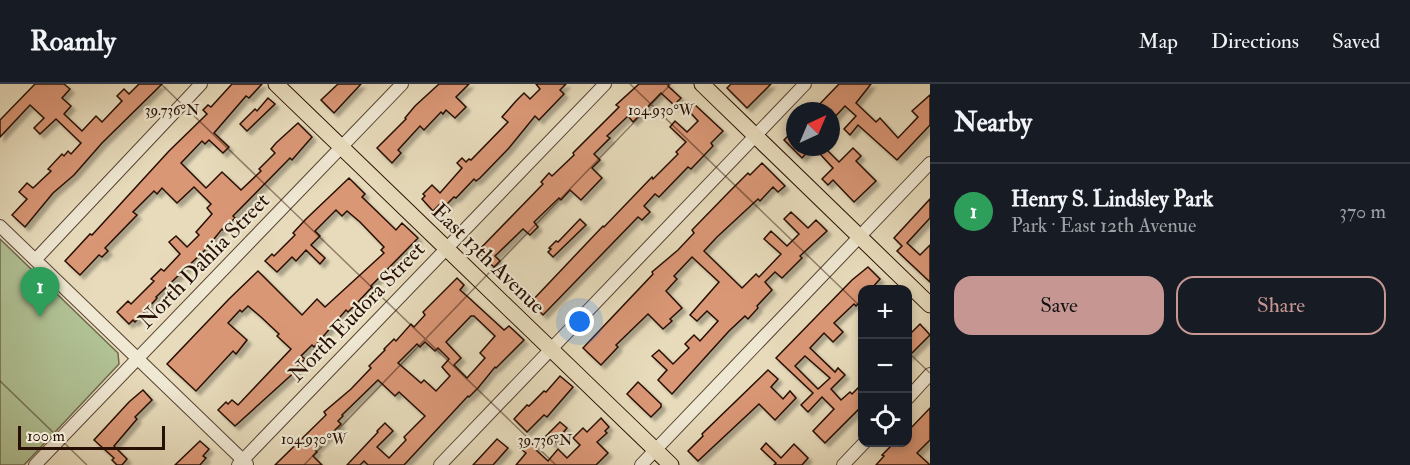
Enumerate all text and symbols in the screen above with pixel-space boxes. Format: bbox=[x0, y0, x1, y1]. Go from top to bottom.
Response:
text: Roamly bbox=[30, 24, 116, 59]
text: Map bbox=[1138, 28, 1178, 55]
text: Directions bbox=[1211, 28, 1299, 55]
text: Saved bbox=[1332, 28, 1380, 55]
text: 39.736°N bbox=[145, 101, 200, 120]
text: 104.930°W bbox=[628, 101, 695, 120]
north arrow bbox=[786, 102, 840, 156]
text: Nearby bbox=[954, 107, 1032, 139]
text: Henry S. Lindsley Park bbox=[1011, 185, 1213, 213]
street label: North Dahlia Street bbox=[132, 187, 276, 334]
street label: East 13th Avenue bbox=[426, 197, 551, 320]
text: 1 bbox=[970, 199, 977, 224]
text: 370 m bbox=[1339, 199, 1386, 224]
text: Park · East 12th Avenue bbox=[1011, 213, 1196, 238]
street label: North Eudora Street bbox=[282, 235, 431, 388]
pin: 1 bbox=[20, 268, 60, 317]
button: Save bbox=[954, 276, 1164, 335]
button: Share bbox=[1176, 276, 1386, 335]
map controls bbox=[858, 285, 912, 447]
button: + bbox=[858, 285, 912, 339]
your location bbox=[565, 307, 594, 336]
button: − bbox=[858, 339, 912, 393]
button: locate bbox=[858, 393, 912, 447]
scale bar bbox=[18, 423, 165, 450]
text: 100 m bbox=[27, 426, 65, 446]
text: 104.930°W bbox=[281, 430, 348, 449]
text: 39.736°N bbox=[518, 431, 573, 450]

